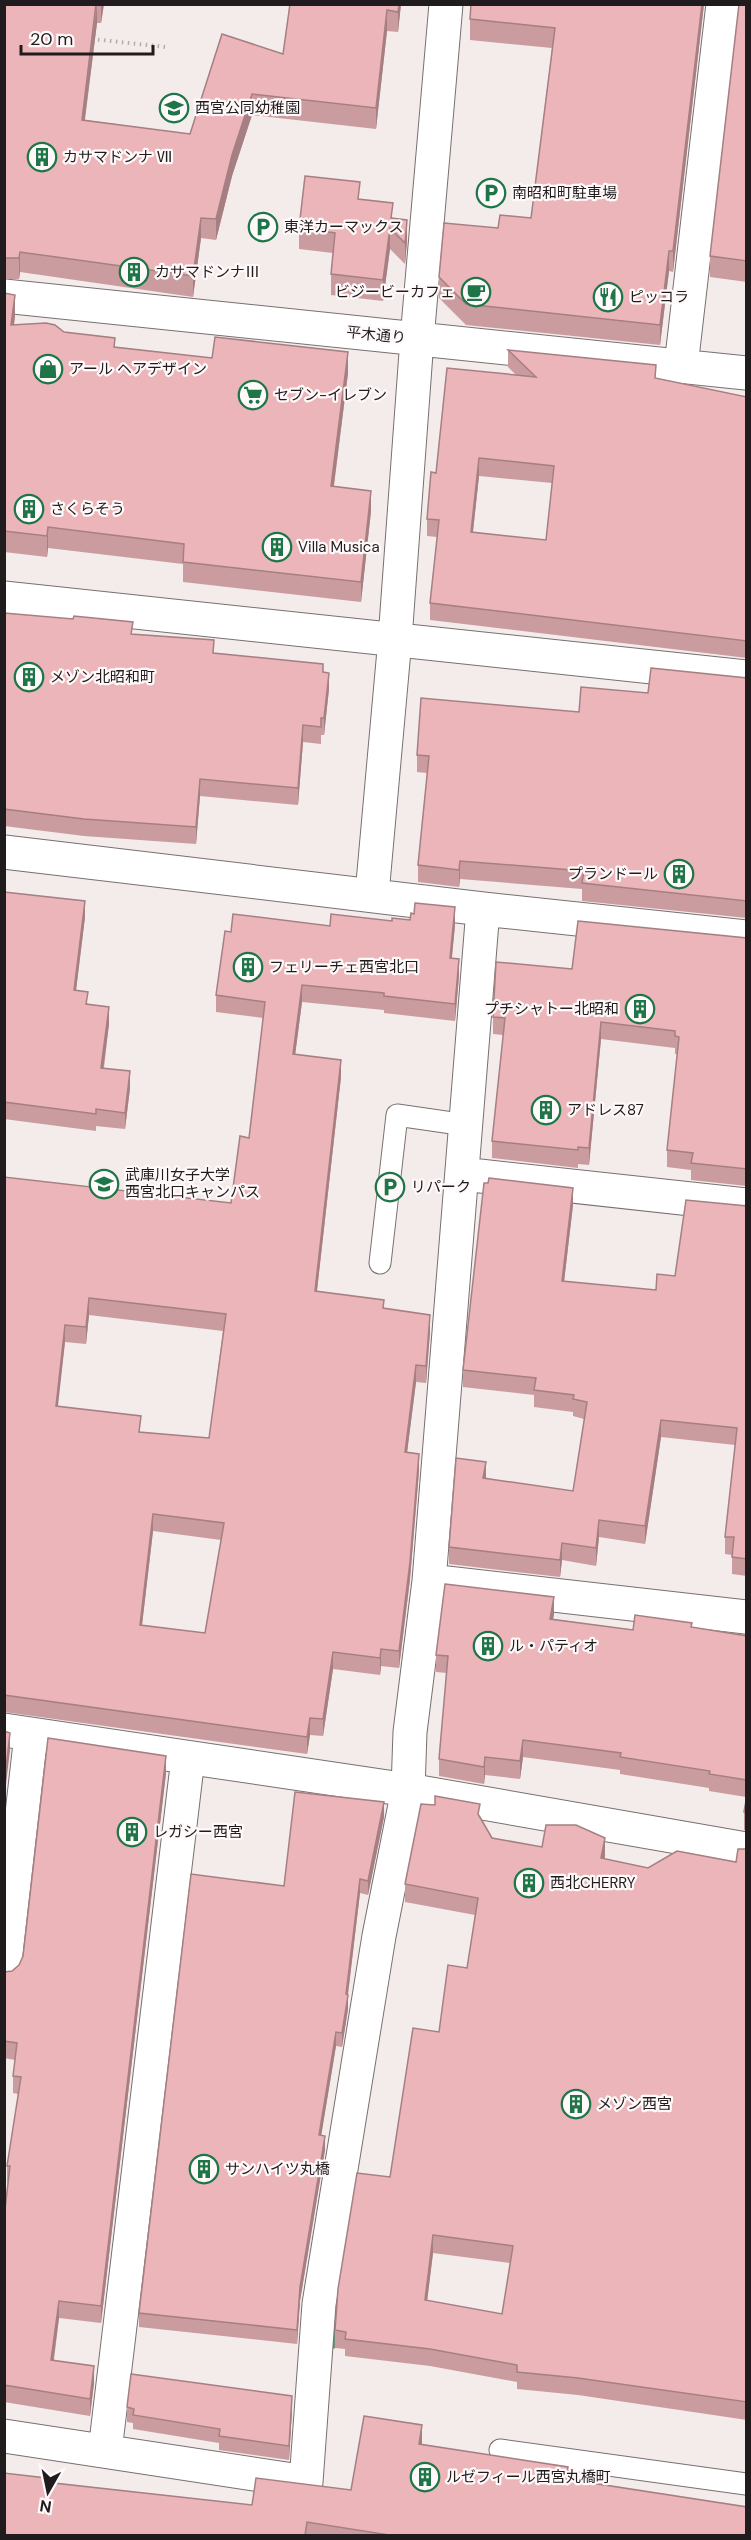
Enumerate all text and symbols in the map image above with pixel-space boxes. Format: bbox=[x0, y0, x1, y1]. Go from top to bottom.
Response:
scale bar bbox=[21, 18, 153, 56]
text: 20 m bbox=[30, 27, 73, 51]
school or university icon: 西宮公同幼稚園 bbox=[158, 92, 190, 124]
place label: 西宮公同幼稚園 bbox=[195, 98, 300, 118]
building icon: カサマドンナ Ⅶ bbox=[26, 141, 58, 173]
place label: カサマドンナ Ⅶ bbox=[63, 147, 172, 167]
parking icon: 南昭和町駐車場 bbox=[475, 177, 507, 209]
place label: 南昭和町駐車場 bbox=[512, 183, 617, 203]
parking icon: 東洋カーマックス bbox=[247, 211, 279, 243]
place label: 東洋カーマックス bbox=[284, 217, 404, 237]
building icon: カサマドンナⅢ bbox=[118, 256, 150, 288]
place label: カサマドンナⅢ bbox=[155, 262, 260, 282]
cafe icon: ビジービーカフェ bbox=[460, 276, 492, 308]
restaurant icon: ピッコラ bbox=[592, 281, 624, 313]
place label: ビジービーカフェ bbox=[335, 282, 455, 302]
place label: ピッコラ bbox=[629, 287, 689, 307]
street label: 平木通り bbox=[345, 322, 407, 348]
shop icon: アール ヘアデザイン bbox=[32, 353, 64, 385]
place label: アール ヘアデザイン bbox=[69, 359, 207, 379]
supermarket icon: セブン-イレブン bbox=[237, 379, 269, 411]
place label: セブン-イレブン bbox=[274, 385, 387, 405]
building icon: さくらそう bbox=[13, 493, 45, 525]
place label: さくらそう bbox=[50, 499, 125, 519]
building icon: Villa Musica bbox=[261, 531, 293, 563]
place label: Villa Musica bbox=[298, 537, 380, 557]
building icon: メゾン北昭和町 bbox=[13, 661, 45, 693]
place label: メゾン北昭和町 bbox=[50, 667, 155, 687]
building icon: プランドール bbox=[663, 858, 695, 890]
place label: プランドール bbox=[568, 864, 658, 884]
building icon: フェリーチェ西宮北口 bbox=[232, 951, 264, 983]
place label: フェリーチェ西宮北口 bbox=[269, 957, 419, 977]
building icon: プチシャトー北昭和 bbox=[624, 993, 656, 1025]
place label: プチシャトー北昭和 bbox=[484, 999, 619, 1019]
building icon: アドレス87 bbox=[530, 1094, 562, 1126]
place label: アドレス87 bbox=[567, 1100, 644, 1120]
place label: 武庫川女子大学 西宮北口キャンパス bbox=[125, 1165, 260, 1202]
school or university icon: 武庫川女子大学 西宮北口キャンパス bbox=[88, 1168, 120, 1200]
parking icon: リパーク bbox=[374, 1171, 406, 1203]
place label: リパーク bbox=[411, 1177, 471, 1197]
building icon: ル・パティオ bbox=[472, 1630, 504, 1662]
place label: ル・パティオ bbox=[509, 1636, 598, 1656]
building icon: レガシー西宮 bbox=[116, 1816, 148, 1848]
place label: レガシー西宮 bbox=[153, 1822, 243, 1842]
building icon: 西北CHERRY bbox=[513, 1867, 545, 1899]
place label: 西北CHERRY bbox=[550, 1873, 636, 1893]
building icon: メゾン西宮 bbox=[560, 2088, 592, 2120]
place label: メゾン西宮 bbox=[597, 2094, 672, 2114]
building icon: サンハイツ丸橋 bbox=[188, 2153, 220, 2185]
place label: サンハイツ丸橋 bbox=[225, 2159, 330, 2179]
building icon: ルゼフィール西宮丸橋町 bbox=[409, 2461, 441, 2493]
north arrow bbox=[18, 2462, 78, 2522]
place label: ルゼフィール西宮丸橋町 bbox=[446, 2467, 611, 2487]
text: N bbox=[38, 2495, 53, 2518]

